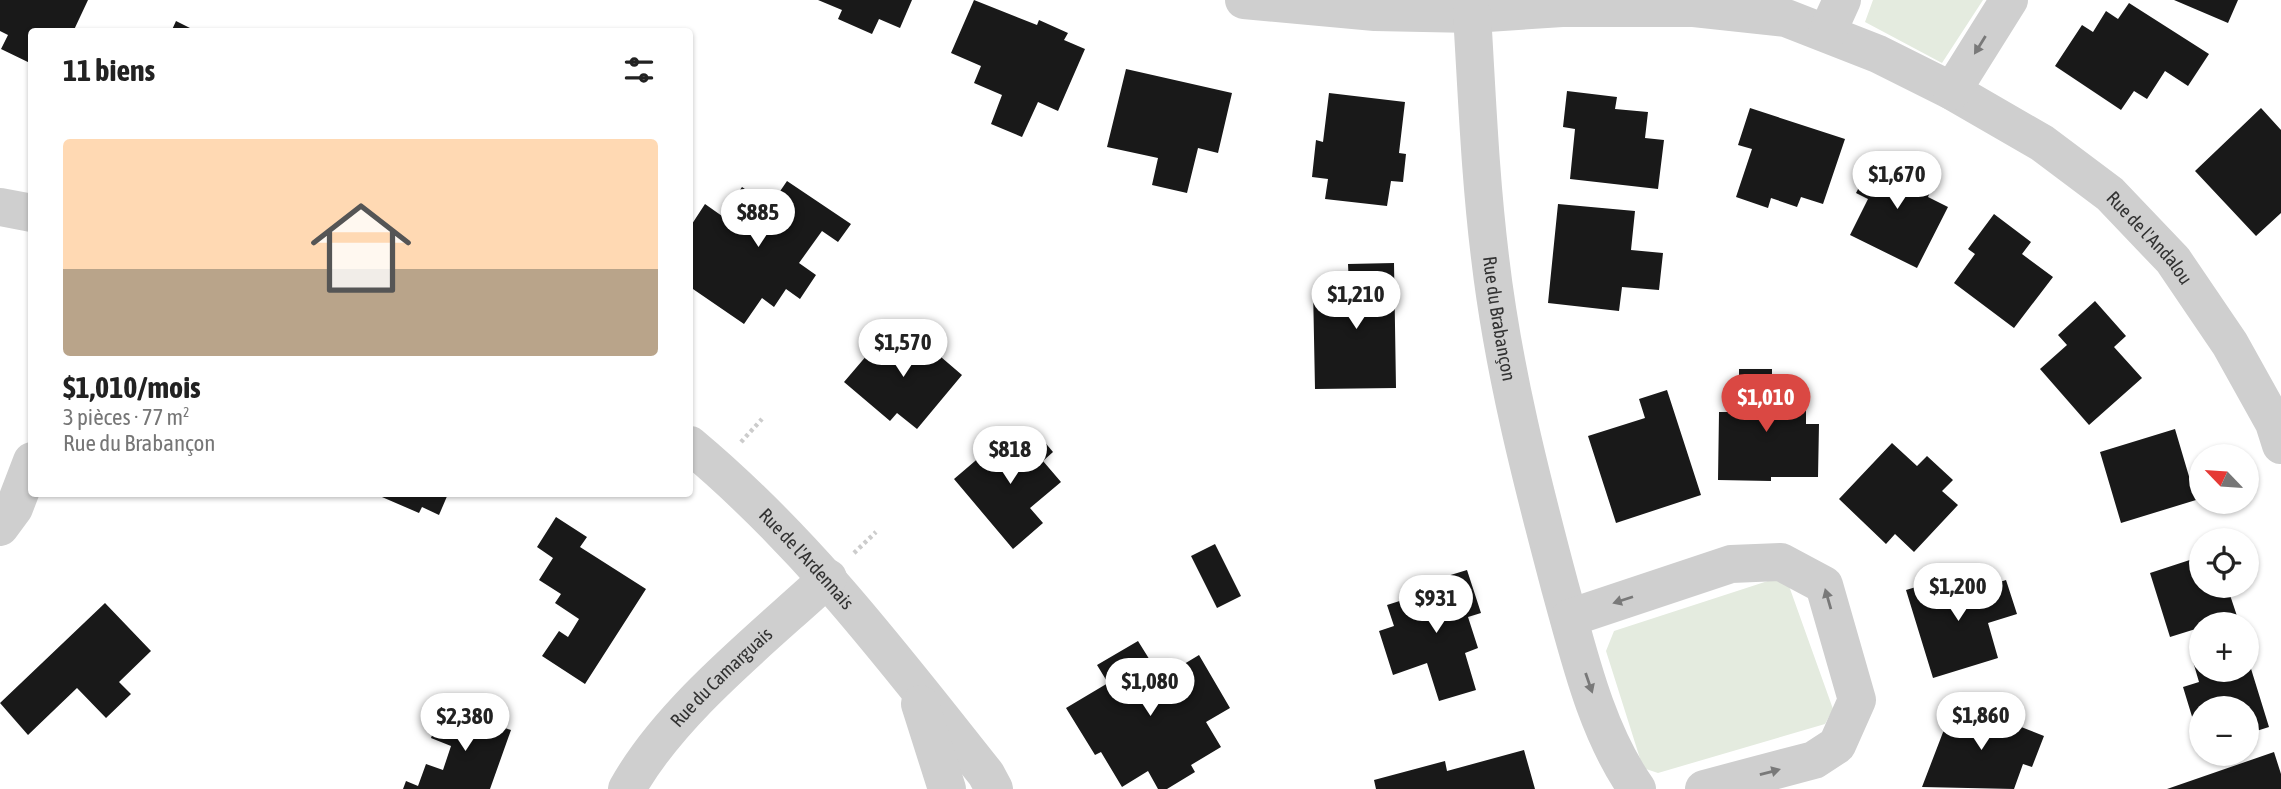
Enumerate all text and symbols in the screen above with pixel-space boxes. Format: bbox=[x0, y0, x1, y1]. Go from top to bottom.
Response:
one-way arrow bbox=[1974, 36, 1987, 55]
icon: filters bbox=[620, 51, 658, 89]
text: 11 biens bbox=[63, 53, 155, 87]
pin: $1,670 bbox=[1840, 152, 1954, 211]
text: $1,670 bbox=[1869, 161, 1926, 187]
icon: home bbox=[298, 185, 424, 311]
street label: Rue de l'Andalou bbox=[2102, 187, 2197, 288]
pin: $885 bbox=[717, 190, 799, 249]
text: $885 bbox=[737, 199, 779, 225]
street label: Rue du Brabançon bbox=[1479, 255, 1521, 383]
pin: $1,210 bbox=[1299, 272, 1413, 331]
text: $1,210 bbox=[1328, 281, 1385, 307]
pin: $1,570 bbox=[846, 320, 960, 379]
text: $1,570 bbox=[875, 329, 932, 355]
text: $1,010/mois bbox=[63, 370, 201, 404]
pin: $1,010 bbox=[1709, 374, 1823, 434]
text: $1,010 bbox=[1738, 384, 1795, 410]
text: 3 pièces · 77 m² bbox=[63, 404, 190, 430]
pin: $818 bbox=[969, 426, 1051, 486]
text: Rue du Brabançon bbox=[63, 430, 216, 456]
text: $818 bbox=[989, 436, 1031, 462]
north arrow bbox=[2189, 444, 2259, 514]
map controls bbox=[2189, 444, 2259, 766]
street label: Rue de l'Ardennais bbox=[755, 504, 859, 614]
button: locate bbox=[2189, 528, 2259, 598]
pin: $1,200 bbox=[1901, 564, 2015, 623]
text: $1,200 bbox=[1930, 573, 1987, 599]
pin: $931 bbox=[1395, 576, 1477, 635]
text: $931 bbox=[1415, 585, 1457, 611]
one-way arrow bbox=[1823, 588, 1833, 609]
one-way arrow bbox=[1612, 595, 1633, 606]
button: + bbox=[2189, 612, 2259, 682]
street label: Rue du Camarguais bbox=[666, 622, 777, 731]
pin: $1,080 bbox=[1093, 658, 1207, 718]
text: $1,080 bbox=[1122, 668, 1179, 694]
one-way arrow bbox=[1584, 673, 1595, 694]
pin: $1,860 bbox=[1924, 692, 2038, 752]
pin: $2,380 bbox=[408, 694, 522, 753]
button: − bbox=[2189, 696, 2259, 766]
text: $1,860 bbox=[1953, 702, 2010, 728]
text: $2,380 bbox=[437, 703, 494, 729]
one-way arrow bbox=[1759, 766, 1781, 777]

